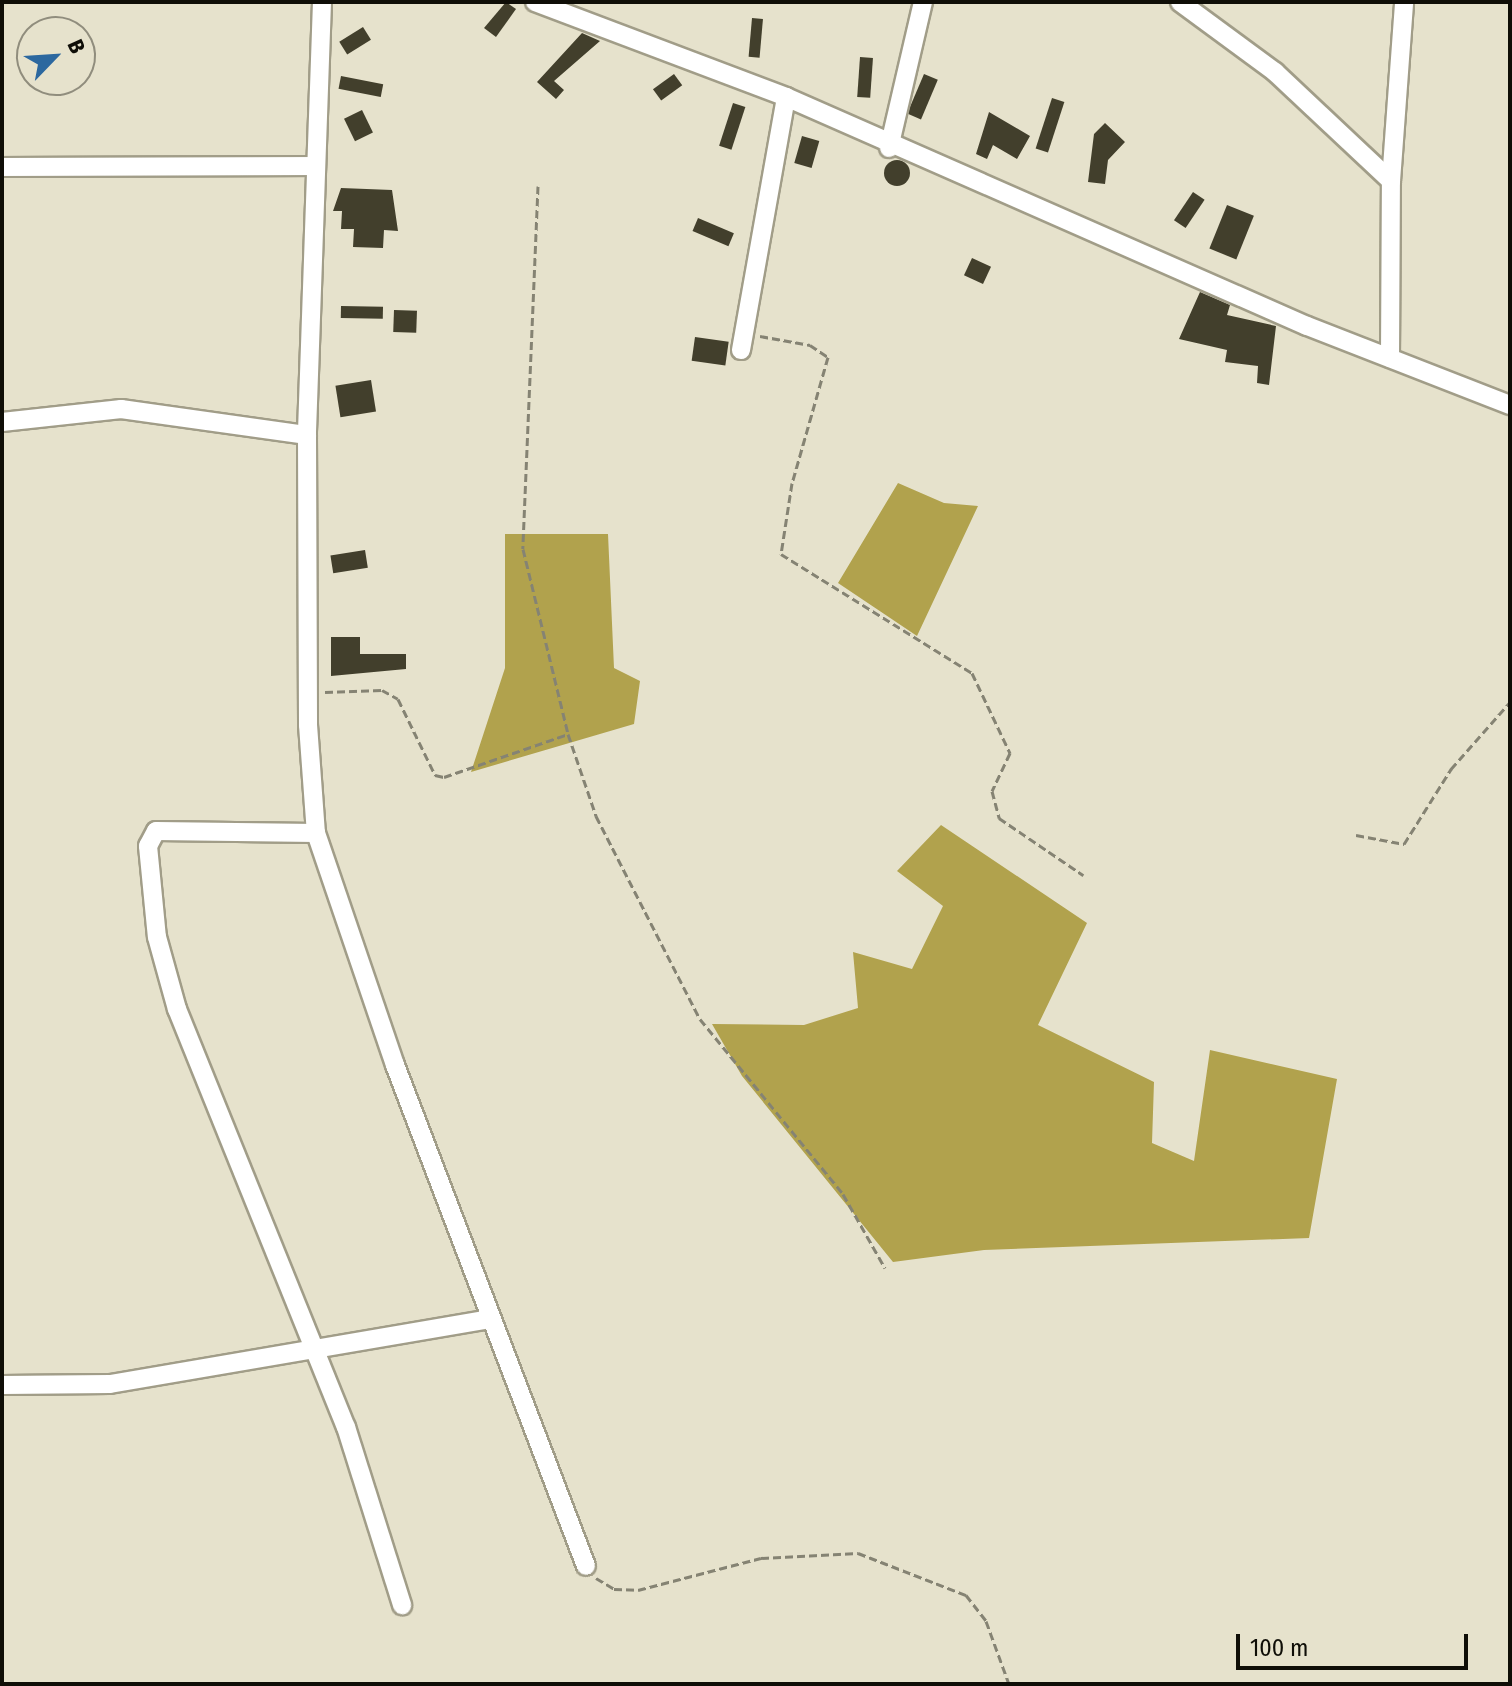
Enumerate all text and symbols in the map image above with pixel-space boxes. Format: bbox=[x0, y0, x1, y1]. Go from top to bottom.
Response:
north arrow bbox=[16, 16, 96, 96]
text: B bbox=[62, 35, 91, 58]
scale bar bbox=[1240, 1618, 1472, 1668]
text: 100 m bbox=[1250, 1634, 1308, 1662]

